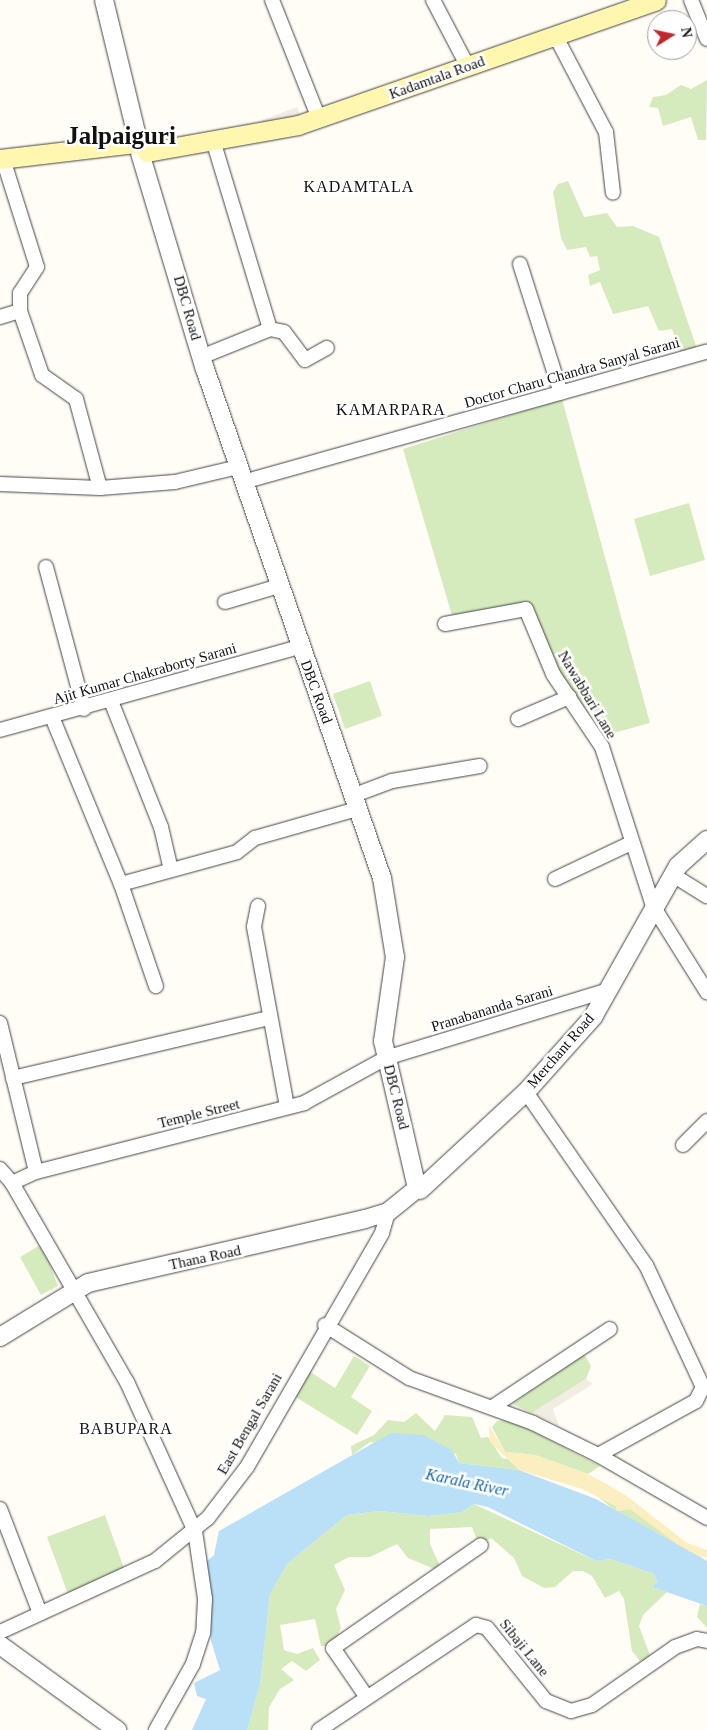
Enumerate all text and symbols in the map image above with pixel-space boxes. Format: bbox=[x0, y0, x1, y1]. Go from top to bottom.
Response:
north arrow bbox=[647, 10, 697, 60]
text: N bbox=[678, 26, 695, 39]
street label: Kadamtala Road bbox=[387, 52, 487, 104]
district label: Jalpaiguri bbox=[66, 121, 176, 151]
district label: KADAMTALA bbox=[302, 177, 416, 197]
street label: DBC Road bbox=[169, 274, 205, 342]
street label: Doctor Charu Chandra Sanyal Sarani bbox=[462, 334, 682, 412]
district label: KAMARPARA bbox=[335, 400, 447, 420]
street label: Ajit Kumar Chakraborty Sarani bbox=[51, 639, 239, 709]
street label: Nawabbari Lane bbox=[554, 648, 620, 742]
street label: DBC Road bbox=[296, 658, 336, 726]
street label: Pranabananda Sarani bbox=[429, 982, 555, 1036]
street label: Merchant Road bbox=[524, 1010, 598, 1092]
street label: DBC Road bbox=[379, 1063, 413, 1131]
street label: Temple Street bbox=[156, 1095, 242, 1133]
street label: Thana Road bbox=[167, 1242, 243, 1274]
street label: East Bengal Sarani bbox=[214, 1370, 286, 1478]
district label: BABUPARA bbox=[78, 1419, 174, 1439]
water label: Karala River bbox=[424, 1465, 510, 1501]
street label: Sibaji Lane bbox=[495, 1616, 553, 1680]

